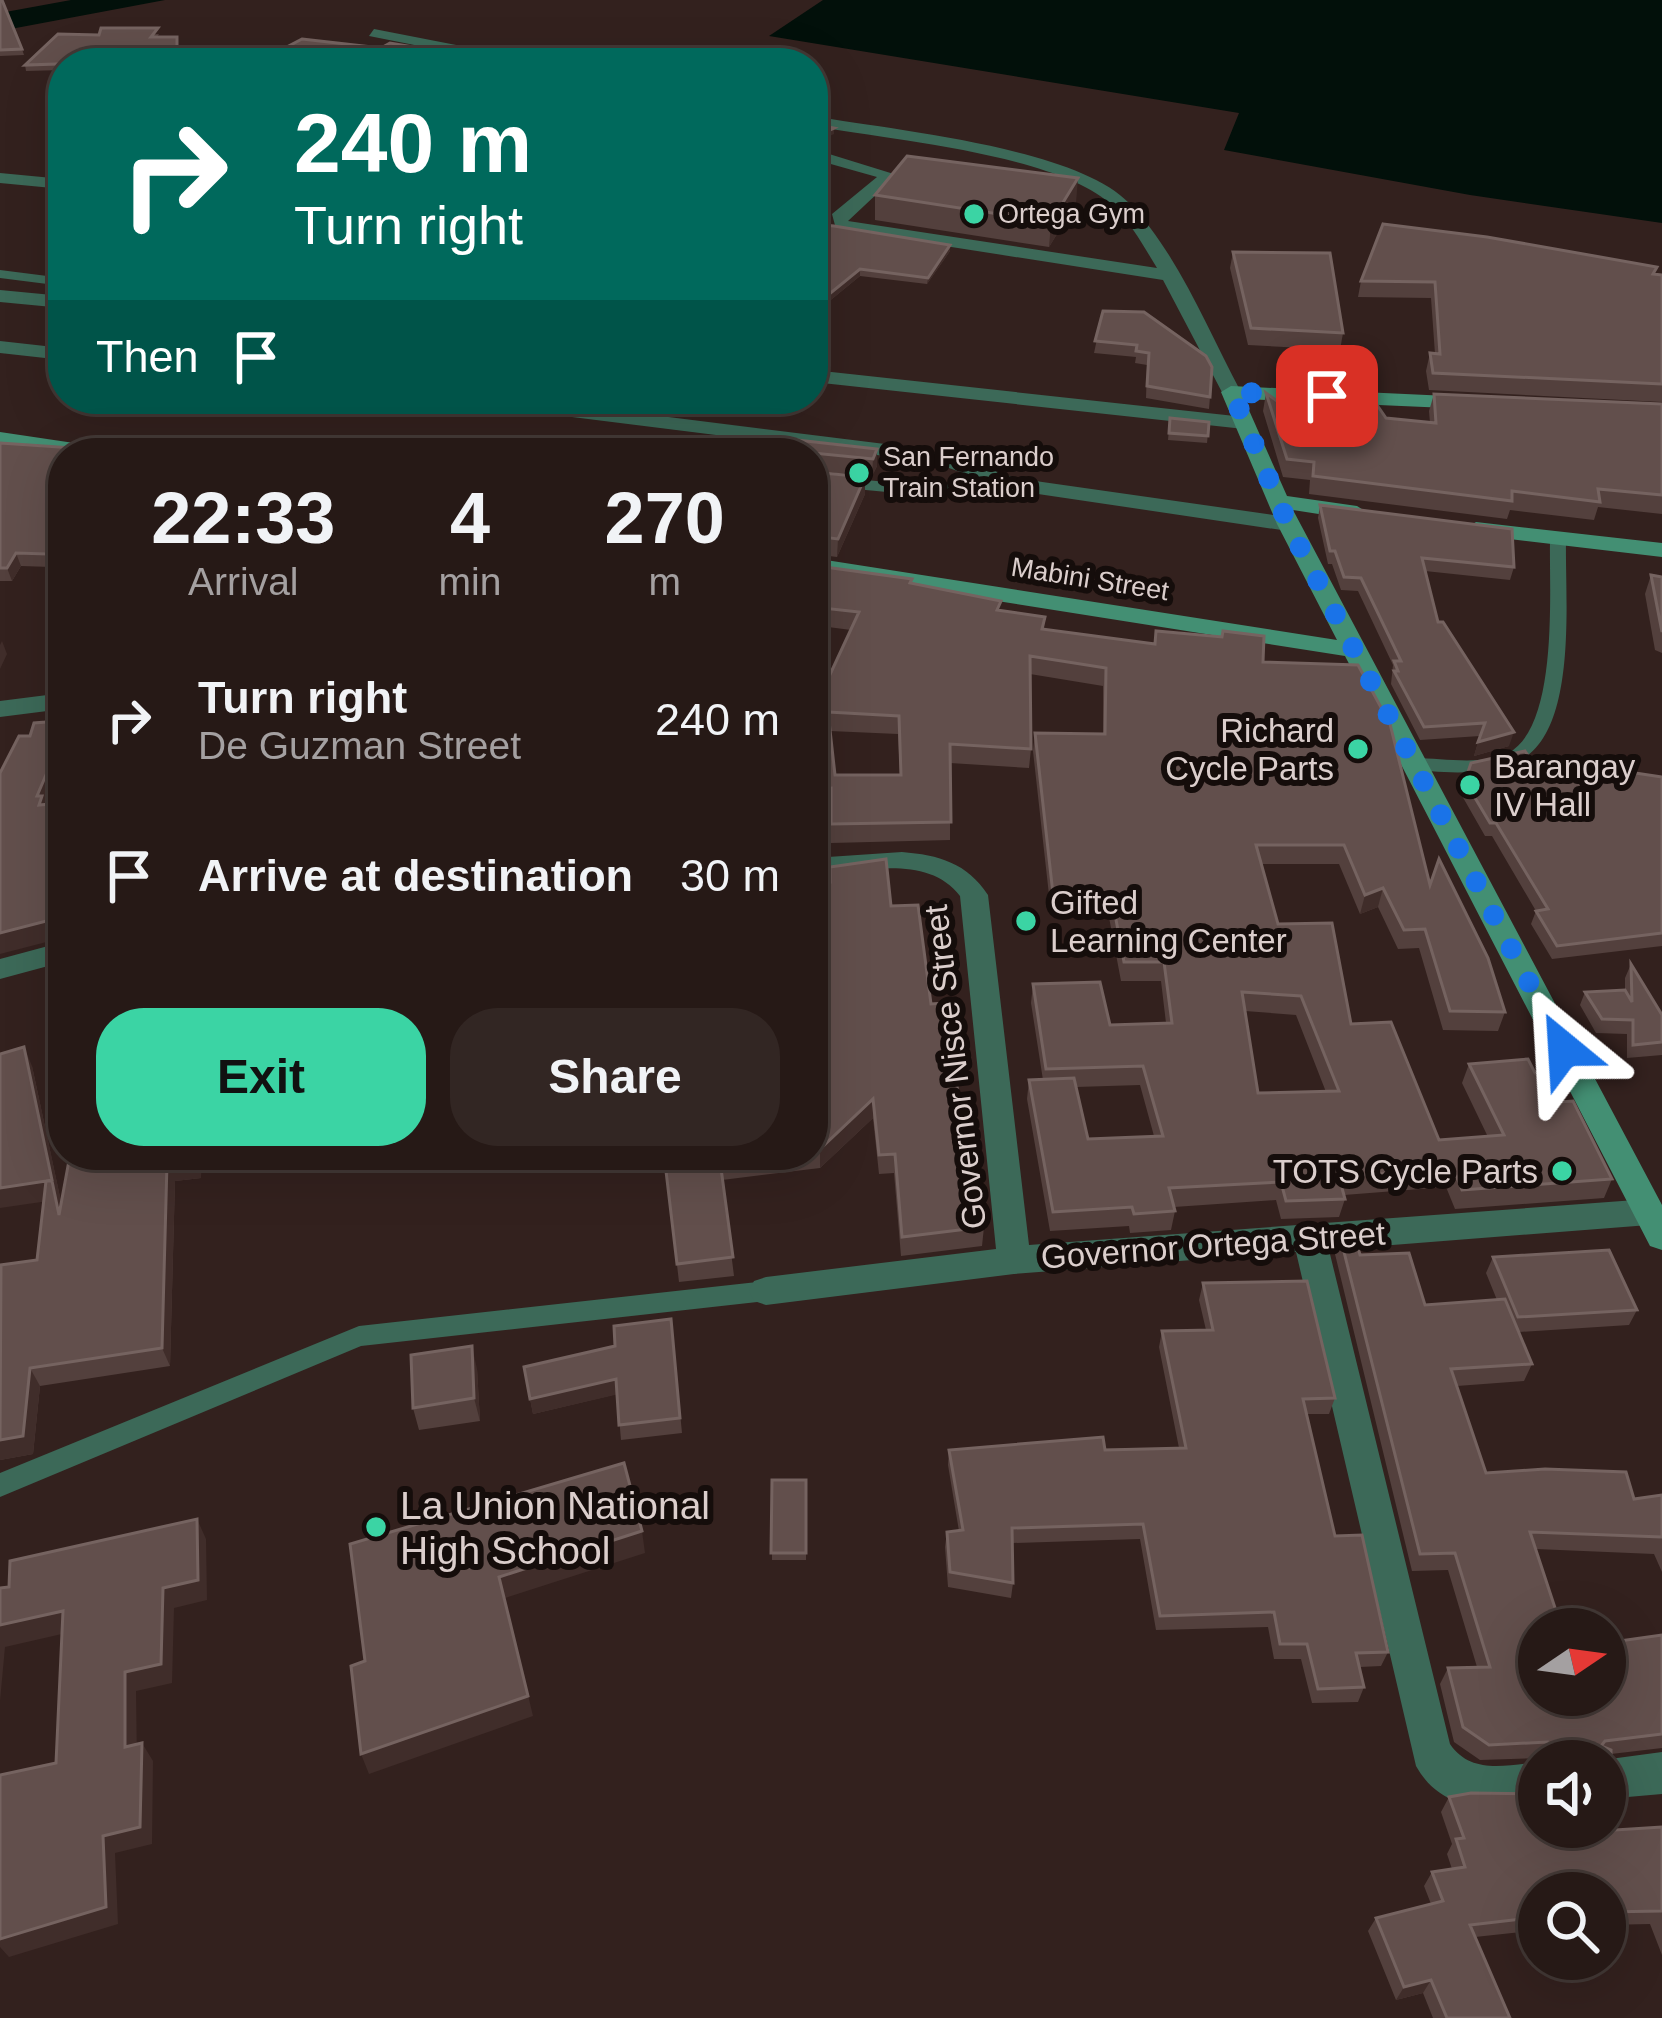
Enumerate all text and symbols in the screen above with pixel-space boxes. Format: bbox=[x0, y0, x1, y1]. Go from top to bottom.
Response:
icon: right bbox=[96, 96, 252, 252]
text: 240 m bbox=[294, 96, 532, 190]
text: Turn right bbox=[294, 195, 523, 255]
place label: Ortega Gym bbox=[998, 199, 1145, 229]
marker: Ortega Gym bbox=[961, 201, 987, 227]
icon: arrive bbox=[223, 324, 289, 390]
text: Then bbox=[96, 331, 199, 382]
pin bbox=[1276, 345, 1378, 447]
icon: arrive bbox=[1294, 363, 1360, 429]
place label: San Fernando Train Station bbox=[883, 442, 1054, 503]
marker: San Fernando Train Station bbox=[846, 460, 872, 486]
text: 22:33 bbox=[151, 478, 335, 558]
text: 4 bbox=[450, 478, 490, 558]
text: 270 bbox=[605, 478, 725, 558]
street label: Mabini Street bbox=[1009, 552, 1171, 606]
text: Arrival bbox=[188, 560, 299, 603]
text: min bbox=[439, 560, 501, 603]
text: m bbox=[648, 560, 681, 603]
text: Turn right bbox=[198, 672, 407, 723]
icon: right bbox=[96, 687, 162, 753]
text: 240 m bbox=[655, 694, 780, 745]
place label: Richard Cycle Parts bbox=[1165, 712, 1334, 787]
text: De Guzman Street bbox=[198, 724, 521, 767]
marker: Richard Cycle Parts bbox=[1345, 736, 1371, 762]
place label: Barangay IV Hall bbox=[1494, 748, 1636, 823]
marker: Barangay IV Hall bbox=[1457, 772, 1483, 798]
icon: arrive bbox=[96, 843, 162, 909]
text: Arrive at destination bbox=[198, 850, 633, 901]
text: 30 m bbox=[680, 850, 780, 901]
place label: Gifted Learning Center bbox=[1050, 884, 1287, 959]
street label: Governor Nisce Street bbox=[917, 903, 993, 1231]
marker: Gifted Learning Center bbox=[1013, 908, 1039, 934]
position arrow bbox=[1501, 986, 1627, 1112]
button: Exit bbox=[96, 1008, 426, 1146]
button: Share bbox=[450, 1008, 780, 1146]
place label: TOTS Cycle Parts bbox=[1273, 1153, 1538, 1190]
marker: TOTS Cycle Parts bbox=[1549, 1158, 1575, 1184]
street label: Governor Ortega Street bbox=[1040, 1215, 1386, 1275]
place label: La Union National High School bbox=[400, 1484, 710, 1572]
marker: La Union National High School bbox=[363, 1514, 389, 1540]
north arrow bbox=[1518, 1608, 1626, 1716]
map controls bbox=[1518, 1608, 1626, 1980]
button: sound bbox=[1518, 1740, 1626, 1848]
button: search bbox=[1518, 1872, 1626, 1980]

